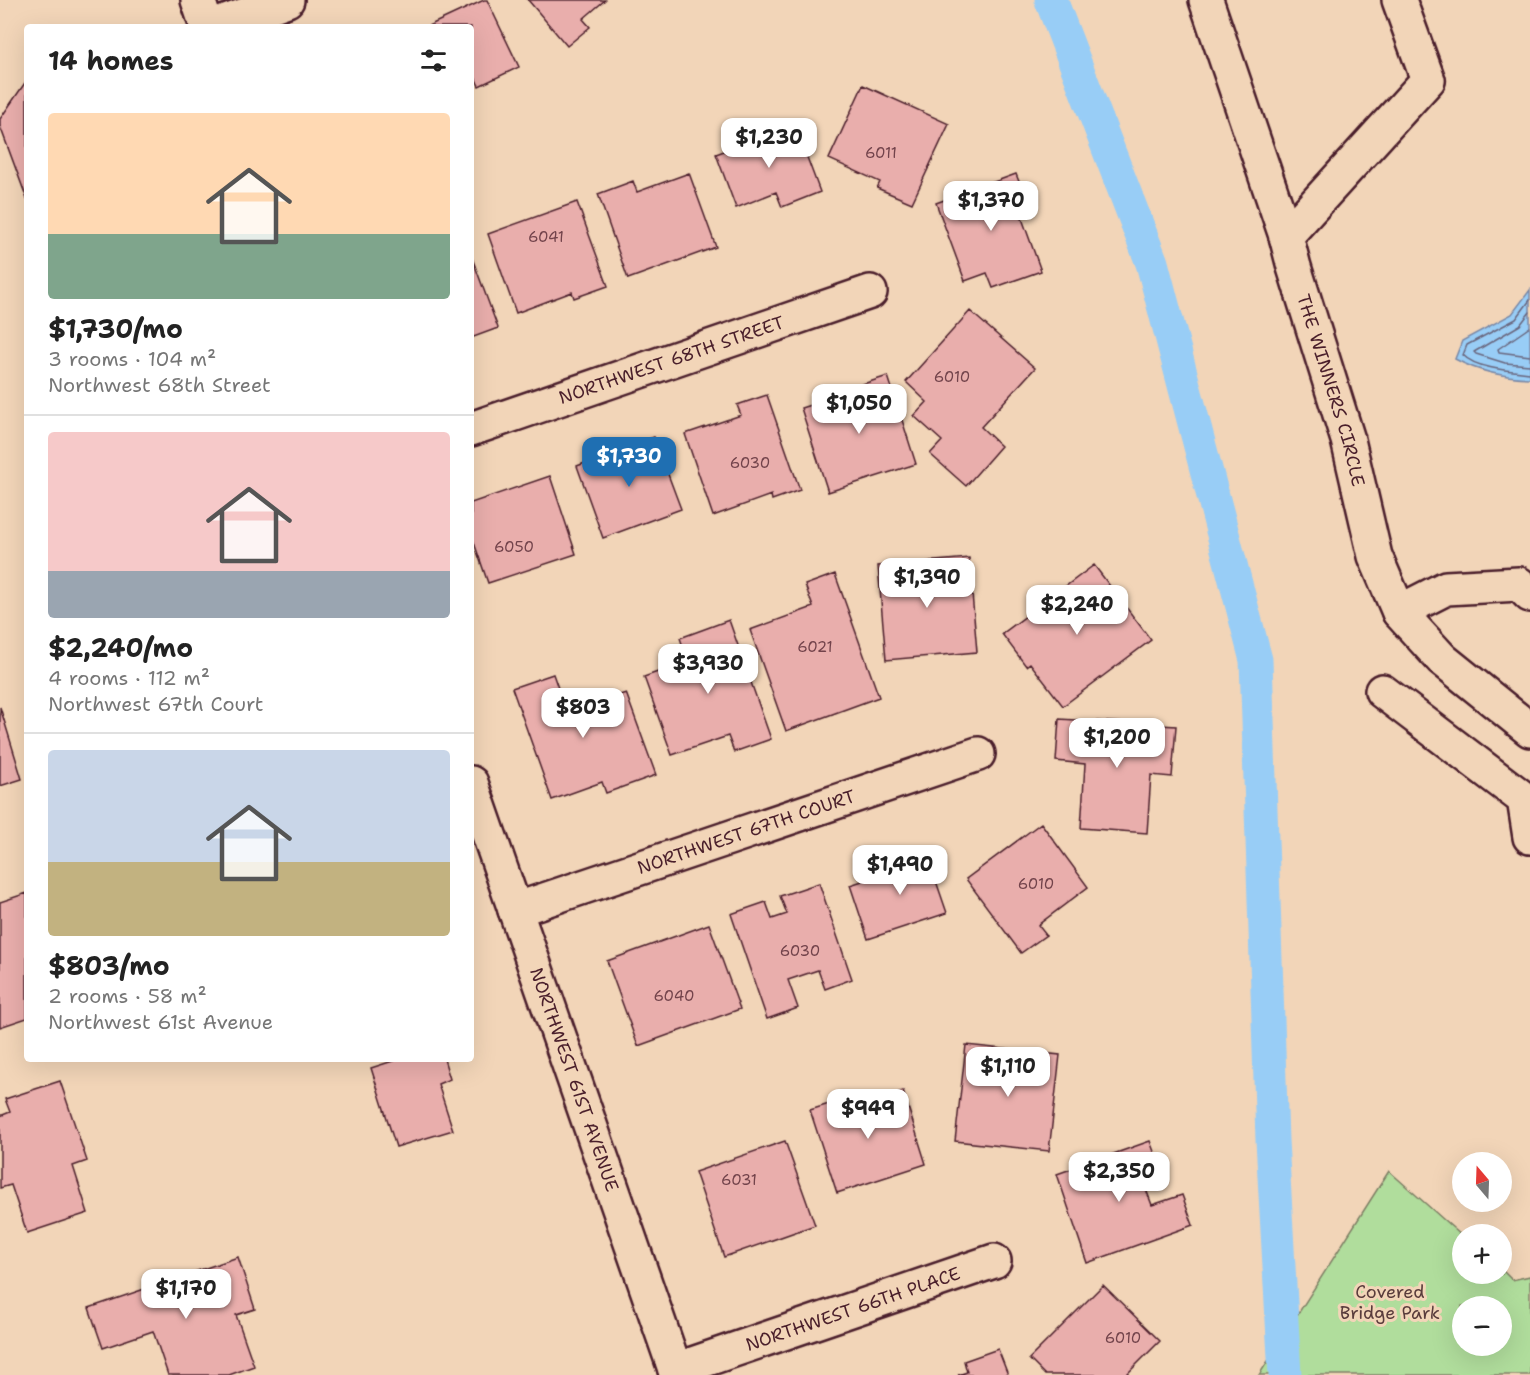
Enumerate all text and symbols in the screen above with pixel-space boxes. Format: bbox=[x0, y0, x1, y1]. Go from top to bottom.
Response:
text: 14 homes bbox=[48, 43, 174, 78]
icon: filters bbox=[417, 44, 450, 77]
pin: $1,230 bbox=[720, 118, 818, 169]
text: $1,230 bbox=[735, 124, 803, 150]
house number: 6011 bbox=[865, 143, 897, 163]
icon: home bbox=[195, 152, 303, 260]
pin: $1,370 bbox=[942, 181, 1040, 232]
text: $1,370 bbox=[957, 187, 1025, 213]
house number: 6041 bbox=[528, 227, 564, 247]
street label: THE WINNERS CIRCLE bbox=[1291, 291, 1370, 489]
street label: NORTHWEST 68TH STREET bbox=[556, 310, 787, 410]
text: $1,730/mo bbox=[48, 311, 183, 346]
text: 3 rooms · 104 m² bbox=[48, 346, 216, 372]
house number: 6010 bbox=[934, 367, 970, 387]
text: Northwest 68th Street bbox=[48, 372, 271, 398]
pin: $1,050 bbox=[810, 384, 908, 435]
text: $1,050 bbox=[826, 390, 892, 416]
pin: $1,730 bbox=[580, 437, 678, 488]
text: $1,730 bbox=[596, 443, 662, 469]
house number: 6030 bbox=[730, 453, 770, 473]
icon: home bbox=[195, 471, 303, 579]
house number: 6050 bbox=[494, 537, 534, 557]
pin: $1,390 bbox=[878, 558, 976, 609]
text: $1,390 bbox=[893, 564, 961, 590]
pin: $2,240 bbox=[1028, 585, 1126, 636]
text: $2,240 bbox=[1040, 591, 1114, 617]
text: $2,240/mo bbox=[48, 630, 193, 665]
house number: 6021 bbox=[797, 637, 833, 657]
pin: $3,930 bbox=[659, 644, 757, 695]
text: $3,930 bbox=[672, 650, 744, 676]
text: 4 rooms · 112 m² bbox=[48, 665, 210, 691]
pin: $803 bbox=[547, 688, 619, 739]
text: Northwest 67th Court bbox=[48, 691, 264, 717]
text: $803 bbox=[555, 694, 611, 720]
pin: $1,200 bbox=[1068, 718, 1166, 769]
text: $1,200 bbox=[1083, 724, 1151, 750]
street label: NORTHWEST 67TH COURT bbox=[634, 784, 858, 880]
icon: home bbox=[195, 789, 303, 897]
pin: $1,490 bbox=[851, 845, 949, 896]
text: $1,490 bbox=[867, 851, 933, 877]
house number: 6010 bbox=[1018, 874, 1054, 894]
house number: 6030 bbox=[780, 941, 820, 961]
text: $803/mo bbox=[48, 948, 170, 983]
street label: NORTHWEST 61ST AVENUE bbox=[524, 964, 624, 1195]
text: 2 rooms · 58 m² bbox=[48, 983, 207, 1009]
house number: 6040 bbox=[653, 986, 695, 1006]
text: Northwest 61st Avenue bbox=[48, 1009, 273, 1035]
pin: $1,110 bbox=[959, 1047, 1057, 1098]
text: $1,110 bbox=[980, 1053, 1036, 1079]
pin: $949 bbox=[832, 1089, 904, 1140]
text: $949 bbox=[841, 1095, 895, 1121]
pin: $2,350 bbox=[1070, 1152, 1168, 1203]
north arrow bbox=[1452, 1152, 1512, 1212]
map controls bbox=[1452, 1152, 1512, 1356]
text: $2,350 bbox=[1083, 1158, 1155, 1184]
house number: 6031 bbox=[721, 1170, 757, 1190]
button: + bbox=[1452, 1224, 1512, 1284]
street label: NORTHWEST 66TH PLACE bbox=[742, 1261, 963, 1357]
pin: $1,170 bbox=[137, 1269, 235, 1320]
text: $1,170 bbox=[155, 1275, 217, 1301]
park label: Covered Bridge Park bbox=[1340, 1280, 1440, 1325]
button: − bbox=[1452, 1296, 1512, 1356]
house number: 6010 bbox=[1105, 1328, 1141, 1348]

